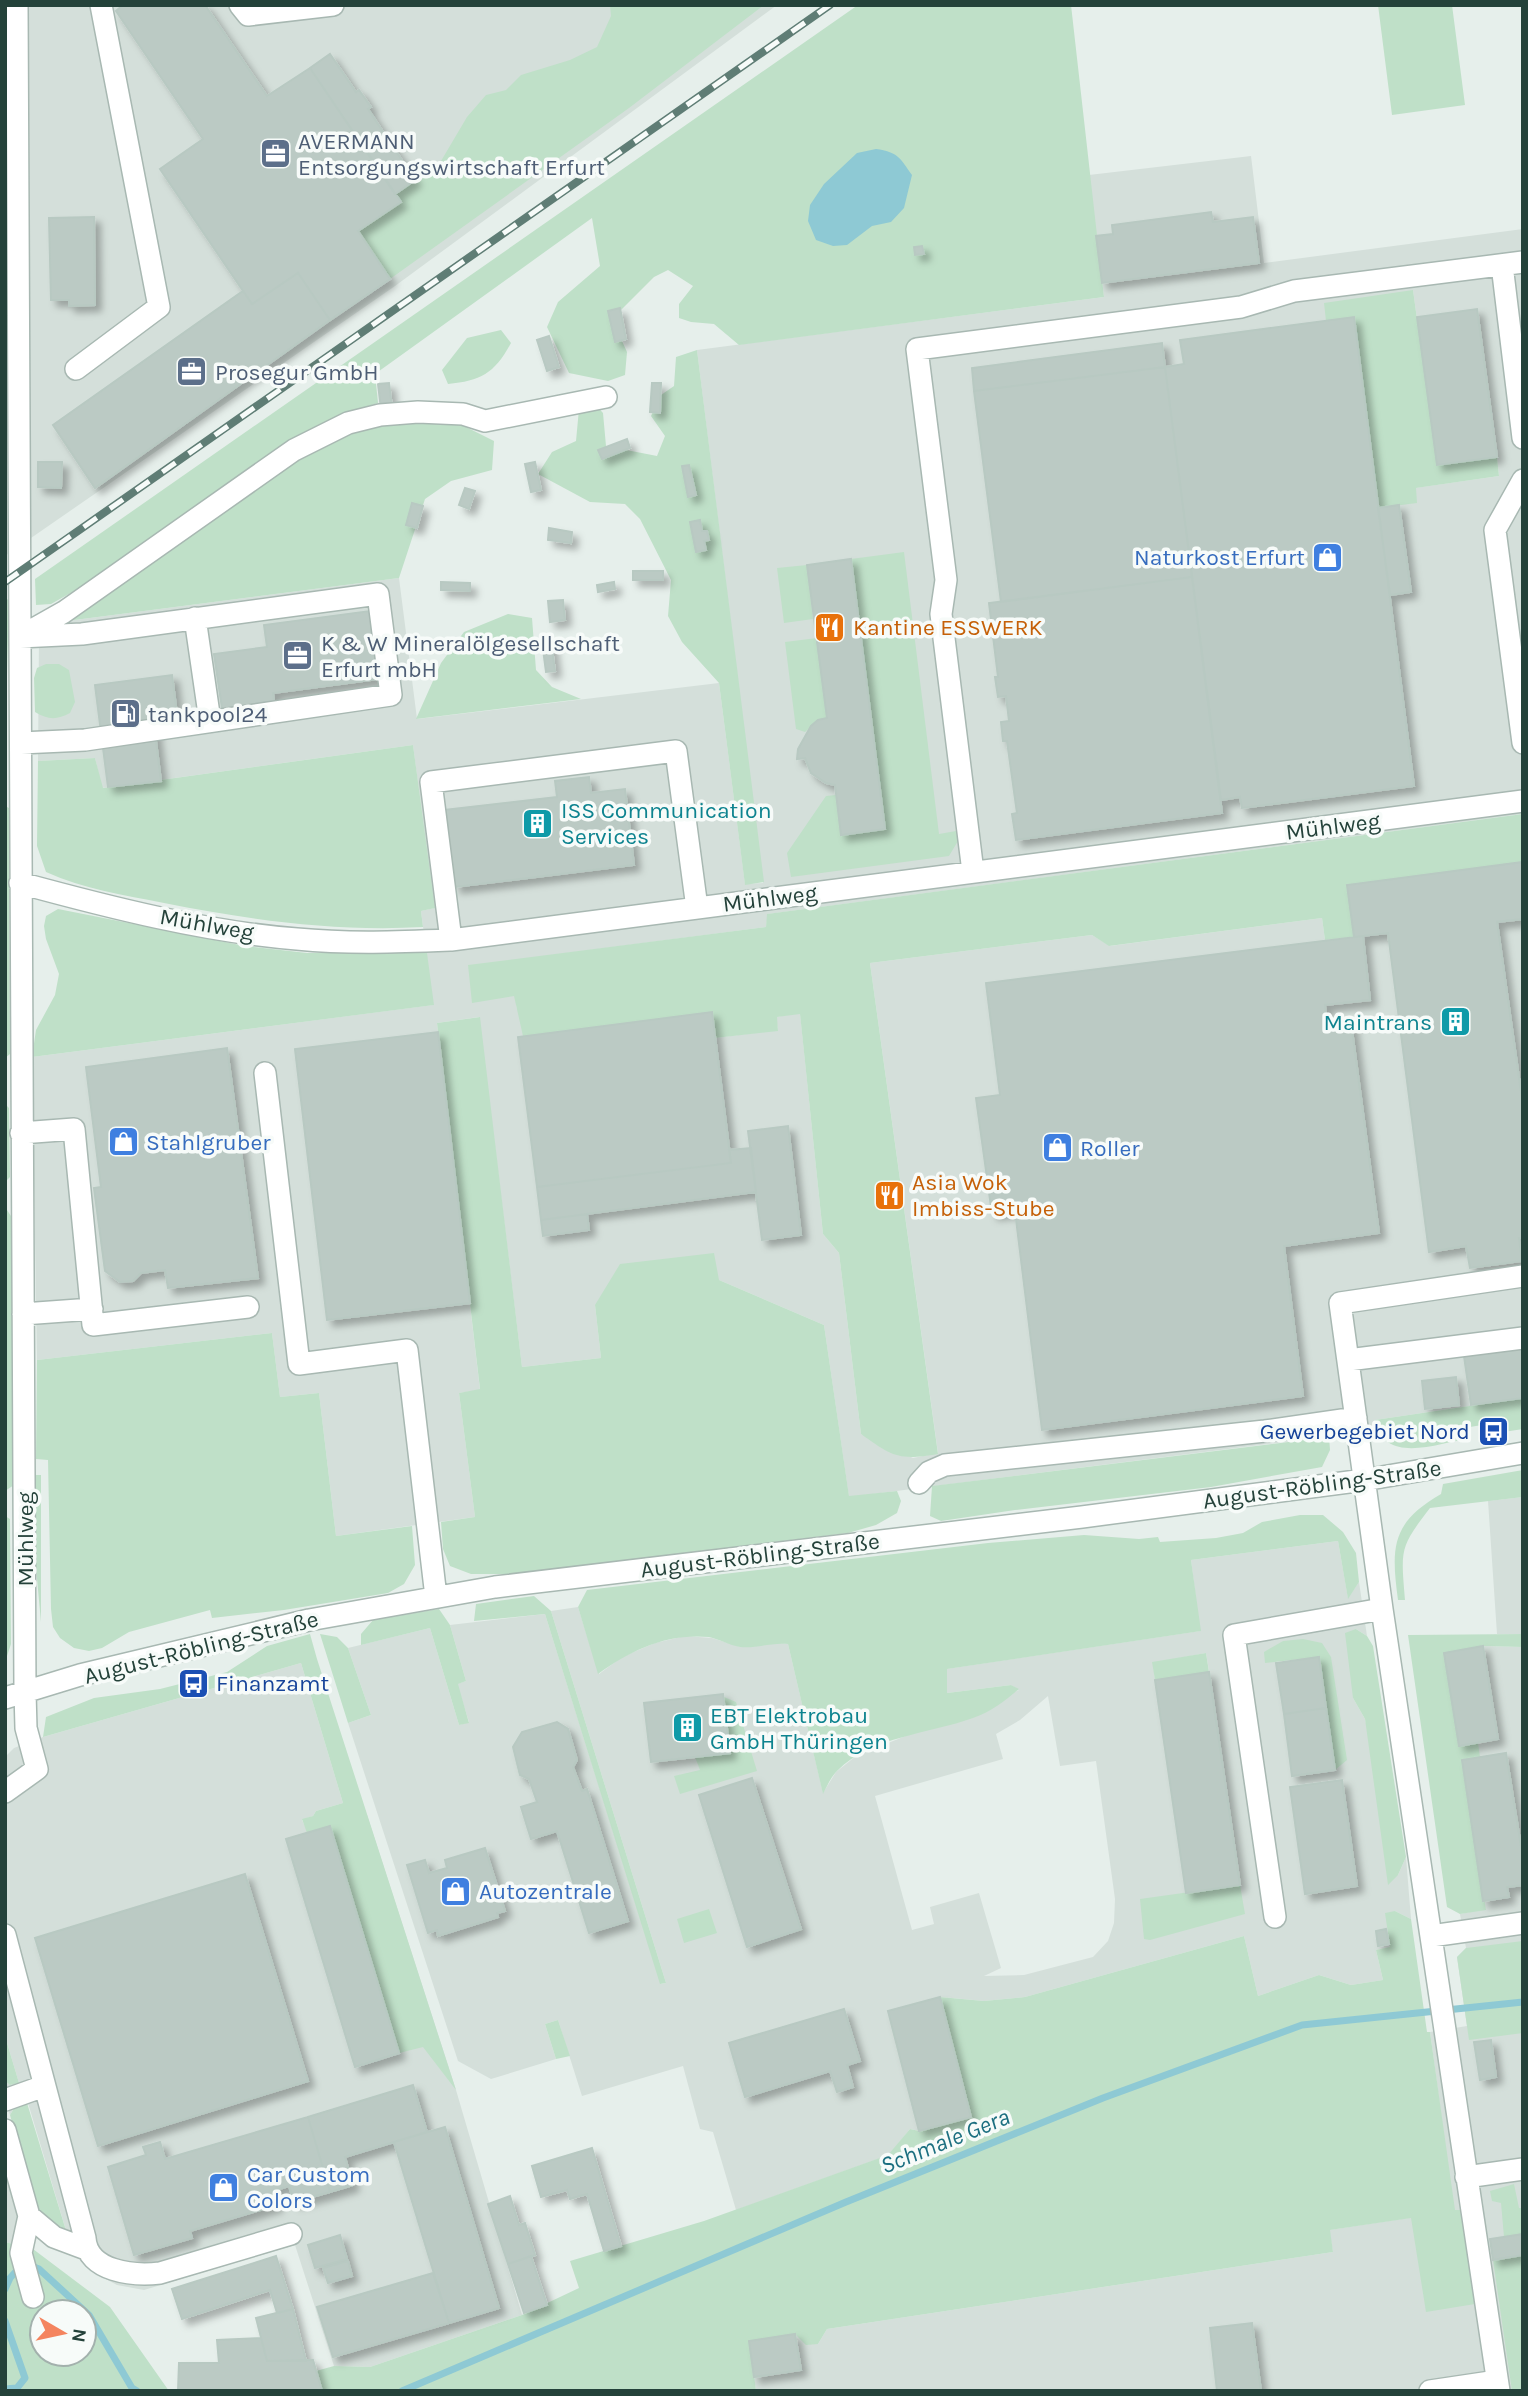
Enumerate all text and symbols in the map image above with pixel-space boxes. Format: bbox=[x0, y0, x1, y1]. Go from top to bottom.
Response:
place label: AVERMANN Entsorgungswirtschaft Erfurt bbox=[298, 128, 605, 181]
office icon: AVERMANN Entsorgungswirtschaft Erfurt bbox=[258, 137, 292, 171]
office icon: Prosegur GmbH bbox=[175, 355, 209, 389]
place label: Prosegur GmbH bbox=[215, 359, 379, 386]
shop icon: Naturkost Erfurt bbox=[1311, 540, 1345, 574]
place label: Naturkost Erfurt bbox=[1134, 544, 1305, 571]
restaurant icon: Kantine ESSWERK bbox=[813, 610, 847, 644]
place label: Kantine ESSWERK bbox=[853, 614, 1042, 641]
place label: K & W Mineralölgesellschaft Erfurt mbH bbox=[321, 630, 620, 683]
office icon: K & W Mineralölgesellschaft Erfurt mbH bbox=[281, 639, 315, 673]
fuel station icon: tankpool24 bbox=[108, 697, 142, 731]
place label: tankpool24 bbox=[148, 701, 268, 728]
place label: ISS Communication Services bbox=[561, 797, 772, 850]
building icon: ISS Communication Services bbox=[521, 806, 555, 840]
street label: Mühlweg bbox=[1284, 807, 1382, 846]
street label: Mühlweg bbox=[721, 879, 819, 918]
street label: Mühlweg bbox=[158, 903, 256, 946]
building icon: Maintrans bbox=[1438, 1005, 1472, 1039]
place label: Maintrans bbox=[1324, 1009, 1432, 1036]
shop icon: Stahlgruber bbox=[106, 1125, 140, 1159]
place label: Stahlgruber bbox=[146, 1129, 271, 1156]
shop icon: Roller bbox=[1040, 1131, 1074, 1165]
place label: Roller bbox=[1080, 1135, 1140, 1162]
place label: Asia Wok Imbiss-Stube bbox=[912, 1169, 1055, 1222]
restaurant icon: Asia Wok Imbiss-Stube bbox=[872, 1178, 906, 1212]
bus stop icon: Gewerbegebiet Nord bbox=[1476, 1414, 1510, 1448]
place label: Gewerbegebiet Nord bbox=[1260, 1418, 1470, 1445]
street label: August-Röbling-Straße bbox=[1201, 1454, 1443, 1515]
street label: Mühlweg bbox=[12, 1491, 39, 1587]
street label: August-Röbling-Straße bbox=[639, 1527, 881, 1584]
street label: August-Röbling-Straße bbox=[81, 1605, 321, 1690]
bus stop icon: Finanzamt bbox=[176, 1666, 210, 1700]
place label: Finanzamt bbox=[216, 1670, 329, 1697]
place label: EBT Elektrobau GmbH Thüringen bbox=[710, 1702, 888, 1755]
building icon: EBT Elektrobau GmbH Thüringen bbox=[670, 1711, 704, 1745]
shop icon: Autozentrale bbox=[439, 1874, 473, 1908]
place label: Autozentrale bbox=[479, 1878, 612, 1905]
water label: Schmale Gera bbox=[876, 2102, 1014, 2180]
place label: Car Custom Colors bbox=[247, 2161, 370, 2214]
shop icon: Car Custom Colors bbox=[207, 2170, 241, 2204]
north arrow bbox=[28, 2298, 98, 2368]
text: N bbox=[67, 2327, 91, 2344]

